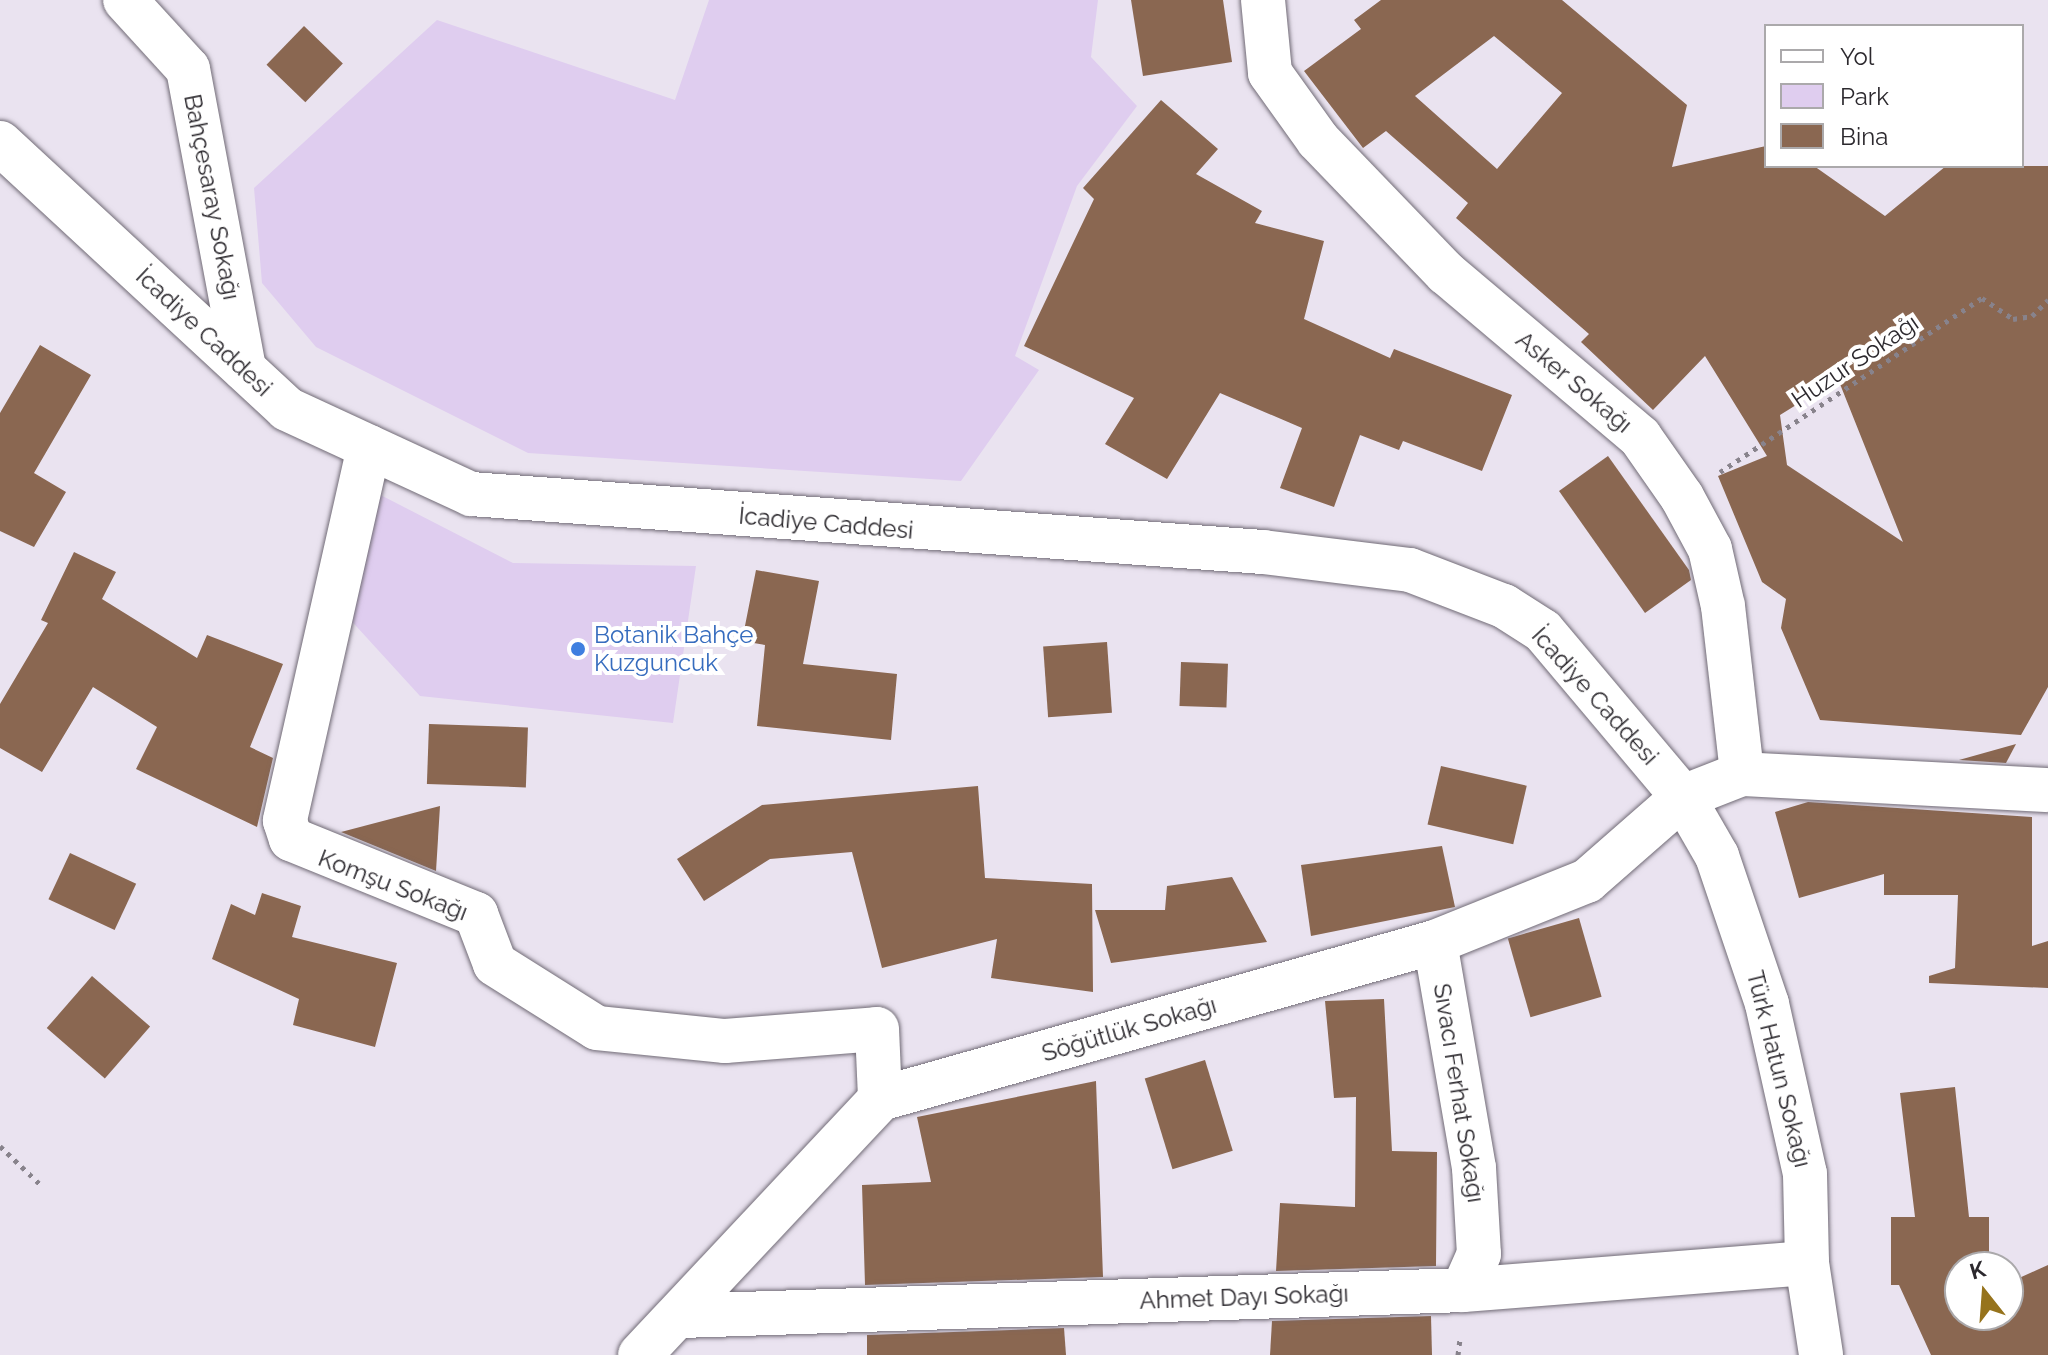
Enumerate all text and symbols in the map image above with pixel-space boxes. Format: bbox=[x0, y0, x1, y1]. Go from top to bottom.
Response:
legend bbox=[1764, 24, 2024, 168]
text: Yol bbox=[1840, 42, 1874, 71]
text: Park bbox=[1840, 82, 1889, 111]
street label: Bahçesaray Sokağı bbox=[178, 91, 246, 303]
text: Bina bbox=[1840, 122, 1888, 151]
street label: İcadiye Caddesi bbox=[130, 262, 278, 402]
street label: Huzur Sokağı bbox=[1786, 308, 1924, 414]
street label: Asker Sokağı bbox=[1510, 325, 1638, 439]
street label: İcadiye Caddesi bbox=[737, 501, 915, 545]
place label: Botanik Bahçe Kuzguncuk bbox=[594, 621, 753, 677]
street label: İcadiye Caddesi bbox=[1526, 621, 1664, 771]
marker: Botanik Bahçe Kuzguncuk bbox=[569, 640, 587, 658]
street label: Komşu Sokağı bbox=[314, 843, 472, 927]
street label: Türk Hatun Sokağı bbox=[1741, 968, 1817, 1170]
street label: Sıvacı Ferhat Sokağı bbox=[1427, 981, 1491, 1205]
street label: Söğütlük Sokağı bbox=[1038, 990, 1220, 1068]
north arrow bbox=[1944, 1251, 2024, 1331]
text: K bbox=[1967, 1255, 1988, 1285]
street label: Ahmet Dayı Sokağı bbox=[1139, 1279, 1349, 1315]

